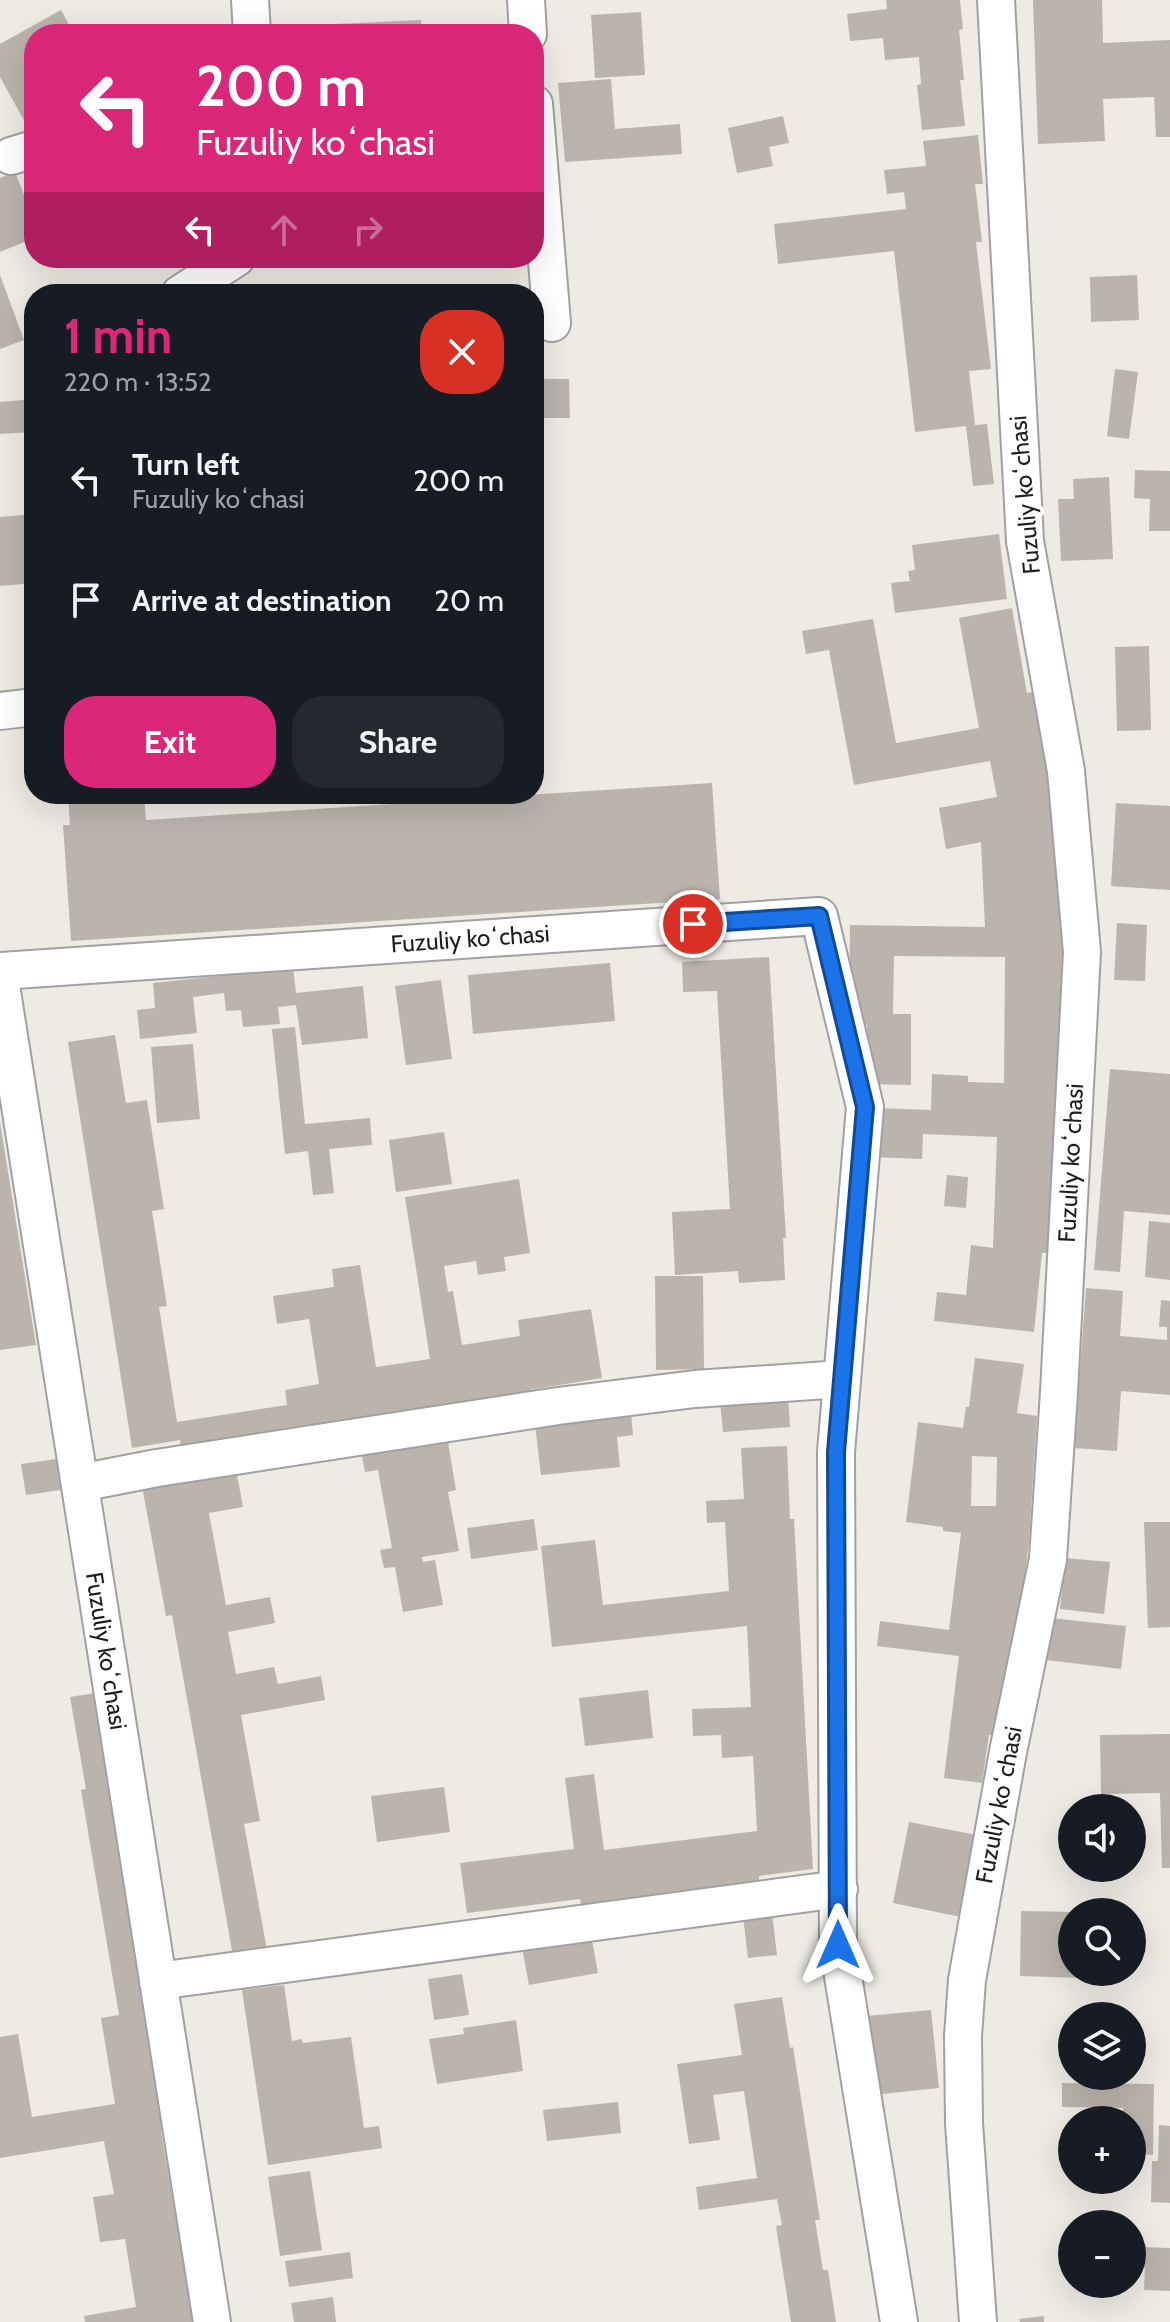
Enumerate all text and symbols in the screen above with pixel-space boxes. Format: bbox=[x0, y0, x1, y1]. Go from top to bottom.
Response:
text: 200 m bbox=[196, 52, 366, 120]
icon: left bbox=[64, 56, 168, 160]
text: Fuzuliy koʻchasi bbox=[196, 120, 435, 164]
icon: left bbox=[178, 208, 222, 252]
icon: ahead bbox=[262, 208, 306, 252]
icon: right bbox=[346, 208, 390, 252]
text: 1 min bbox=[64, 307, 172, 365]
button: close bbox=[420, 310, 504, 394]
text: 220 m · 13:52 bbox=[64, 366, 212, 398]
street label: Fuzuliy koʻchasi bbox=[1003, 414, 1046, 576]
text: Turn left bbox=[132, 446, 240, 483]
icon: left bbox=[64, 458, 108, 502]
text: 200 m bbox=[413, 462, 504, 499]
text: Fuzuliy koʻchasi bbox=[132, 483, 305, 515]
icon: arrive bbox=[64, 578, 108, 622]
text: Arrive at destination bbox=[132, 582, 392, 619]
text: 20 m bbox=[434, 582, 504, 619]
button: Exit bbox=[64, 696, 276, 788]
button: Share bbox=[292, 696, 504, 788]
pin bbox=[659, 890, 727, 958]
icon: arrive bbox=[671, 902, 715, 946]
street label: Fuzuliy koʻchasi bbox=[390, 918, 550, 959]
street label: Fuzuliy koʻchasi bbox=[1052, 1083, 1089, 1243]
street label: Fuzuliy koʻchasi bbox=[80, 1570, 133, 1732]
street label: Fuzuliy koʻchasi bbox=[969, 1724, 1028, 1886]
map controls bbox=[1058, 1794, 1146, 2298]
button: sound bbox=[1058, 1794, 1146, 1882]
button: search bbox=[1058, 1898, 1146, 1986]
position arrow bbox=[796, 1903, 880, 1987]
button: layers bbox=[1058, 2002, 1146, 2090]
button: + bbox=[1058, 2106, 1146, 2194]
button: − bbox=[1058, 2210, 1146, 2298]

